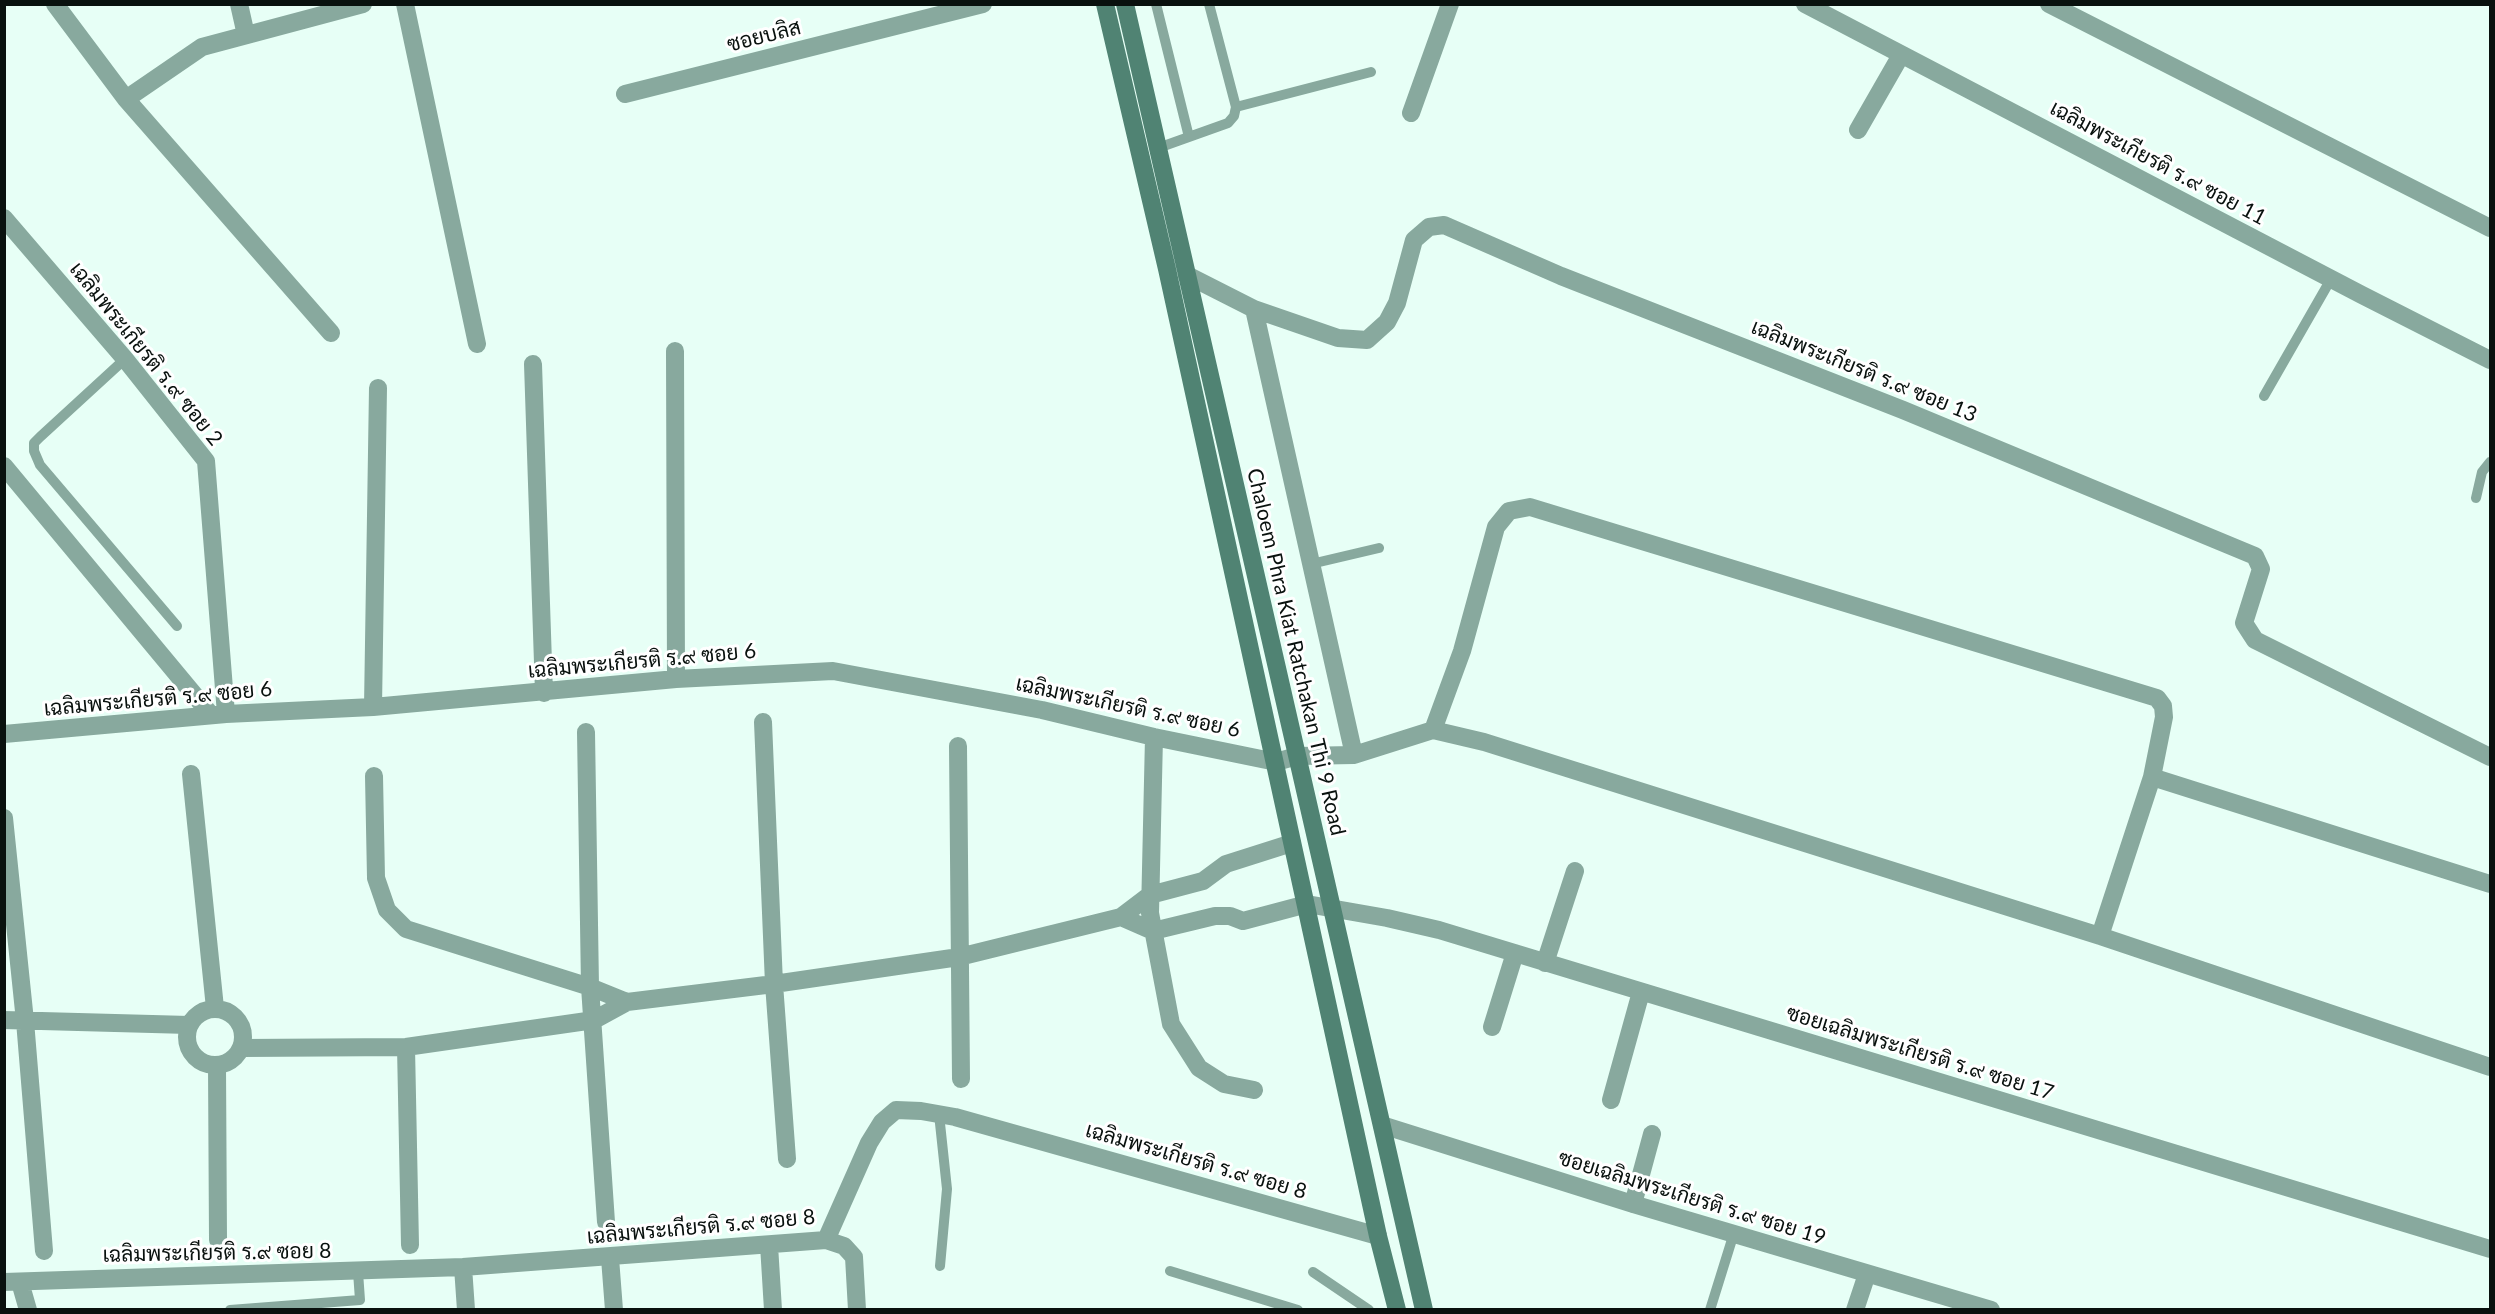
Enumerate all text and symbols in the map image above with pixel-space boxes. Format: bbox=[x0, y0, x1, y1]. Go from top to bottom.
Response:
street label: ซอยบลิส bbox=[724, 15, 804, 57]
street label: เฉลิมพระเกียรติ ร.๙ ซอย 11 bbox=[2046, 95, 2270, 231]
street label: เฉลิมพระเกียรติ ร.๙ ซอย 2 bbox=[64, 257, 228, 451]
street label: เฉลิมพระเกียรติ ร.๙ ซอย 13 bbox=[1748, 314, 1980, 428]
street label: Chaloem Phra Kiat Ratchakan Thi 9 Road bbox=[1241, 466, 1351, 838]
street label: เฉลิมพระเกียรติ ร.๙ ซอย 6 bbox=[527, 638, 757, 684]
street label: เฉลิมพระเกียรติ ร.๙ ซอย 6 bbox=[1013, 671, 1243, 743]
street label: เฉลิมพระเกียรติ ร.๙ ซอย 6 bbox=[43, 676, 273, 722]
street label: ซอยเฉลิมพระเกียรติ ร.๙ ซอย 17 bbox=[1783, 1000, 2057, 1106]
street label: เฉลิมพระเกียรติ ร.๙ ซอย 8 bbox=[1083, 1117, 1309, 1205]
street label: ซอยเฉลิมพระเกียรติ ร.๙ ซอย 19 bbox=[1555, 1145, 1829, 1251]
street label: เฉลิมพระเกียรติ ร.๙ ซอย 8 bbox=[586, 1204, 816, 1250]
street label: เฉลิมพระเกียรติ ร.๙ ซอย 8 bbox=[102, 1238, 332, 1268]

